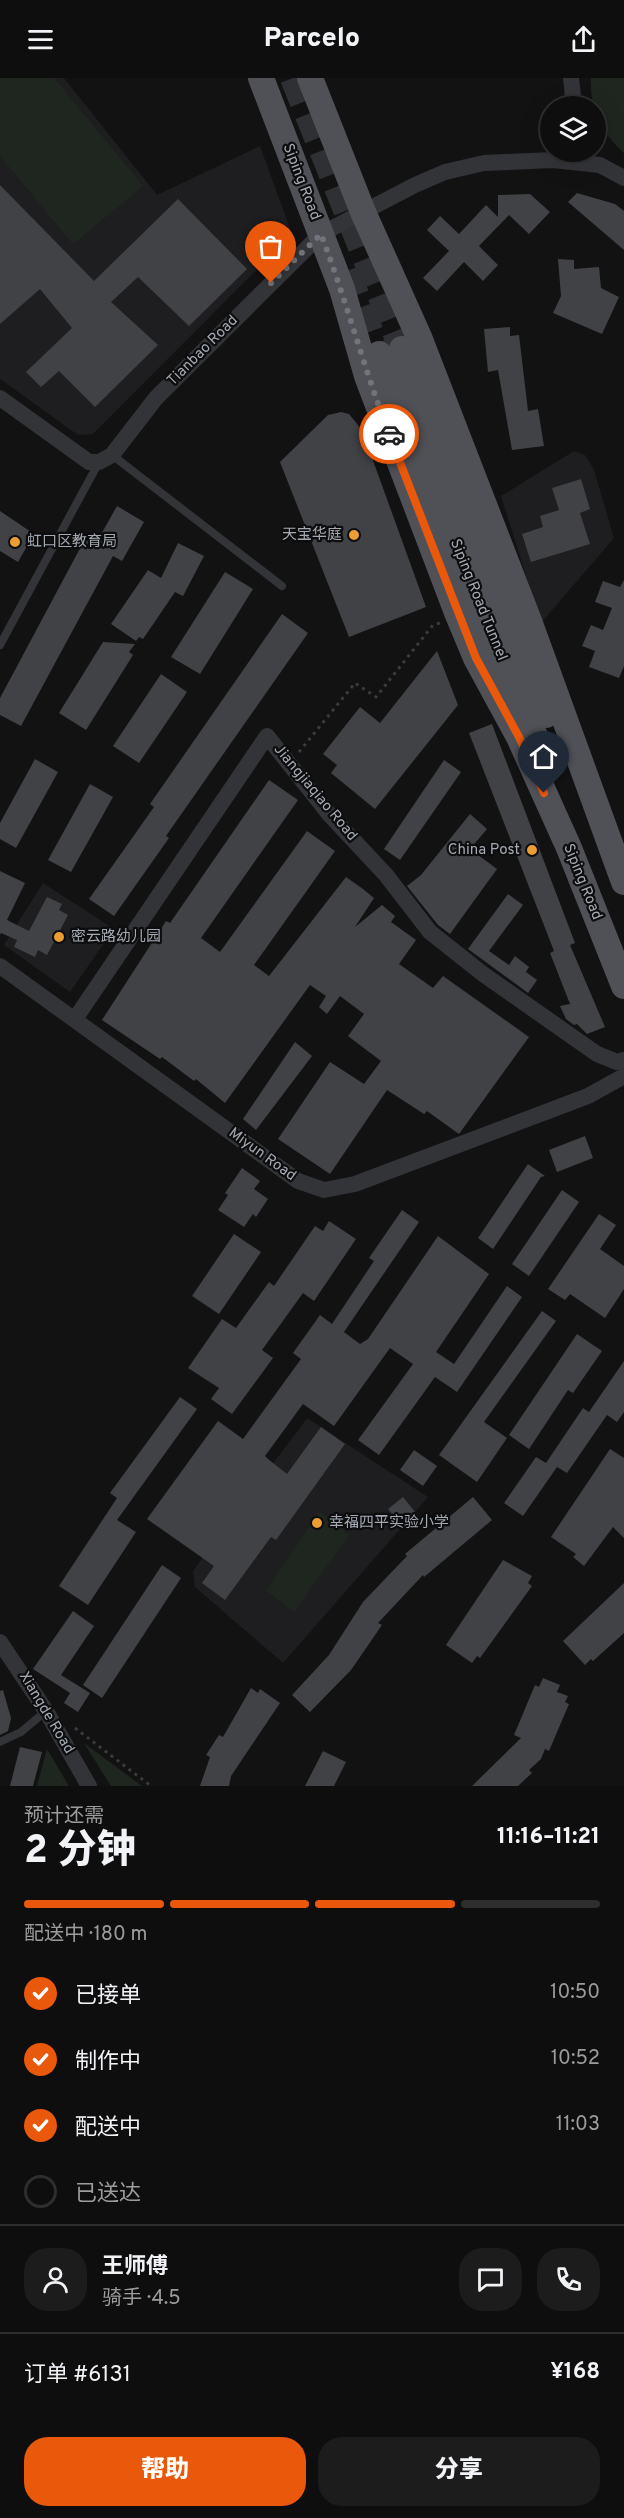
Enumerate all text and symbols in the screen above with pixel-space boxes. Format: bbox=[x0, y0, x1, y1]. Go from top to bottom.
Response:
text: Parcelo bbox=[264, 22, 360, 56]
icon: menu bbox=[24, 23, 57, 56]
icon: share bbox=[567, 23, 600, 56]
map controls bbox=[540, 96, 606, 162]
button: layers bbox=[540, 96, 606, 162]
street label: Siping Road bbox=[278, 141, 324, 223]
pin bbox=[245, 221, 296, 283]
icon: bag bbox=[254, 230, 287, 263]
street label: Tianbao Road bbox=[164, 312, 242, 390]
courier bbox=[359, 404, 419, 464]
icon: car bbox=[373, 418, 406, 451]
place label: 天宝华庭 bbox=[282, 525, 342, 545]
marker: 天宝华庭 bbox=[347, 528, 361, 542]
place label: 虹口区教育局 bbox=[27, 533, 117, 552]
marker: 虹口区教育局 bbox=[8, 535, 22, 549]
street label: Siping Road Tunnel bbox=[445, 536, 511, 664]
pin bbox=[518, 731, 569, 793]
icon: home bbox=[527, 740, 560, 773]
street label: Jiangjiaqiao Road bbox=[269, 741, 361, 845]
place label: China Post bbox=[448, 841, 520, 860]
street label: Siping Road bbox=[558, 841, 606, 923]
marker: China Post bbox=[525, 843, 539, 857]
place label: 密云路幼儿园 bbox=[71, 928, 161, 947]
marker: 密云路幼儿园 bbox=[52, 930, 66, 944]
street label: Miyun Road bbox=[224, 1124, 300, 1186]
place label: 幸福四平实验小学 bbox=[329, 1514, 449, 1533]
marker: 幸福四平实验小学 bbox=[310, 1516, 324, 1530]
street label: Xiangde Road bbox=[14, 1668, 78, 1758]
text: 预计还需 bbox=[24, 1804, 104, 1830]
text: 11:16–11:21 bbox=[497, 1824, 600, 1851]
text: 2 分钟 bbox=[24, 1828, 136, 1877]
text: 配送中 · 180 m bbox=[24, 1922, 147, 1948]
icon: check bbox=[24, 1977, 57, 2010]
text: 10:50 bbox=[550, 1980, 600, 2006]
text: 已接单 bbox=[75, 1983, 141, 2010]
icon: check bbox=[24, 2043, 57, 2076]
text: 10:52 bbox=[551, 2046, 600, 2072]
text: 制作中 bbox=[75, 2049, 141, 2076]
icon: check bbox=[24, 2109, 57, 2142]
text: 11:03 bbox=[556, 2112, 600, 2138]
text: 配送中 bbox=[75, 2115, 141, 2142]
text: 已送达 bbox=[75, 2181, 141, 2208]
button: person bbox=[24, 2248, 87, 2311]
button: chat bbox=[459, 2248, 522, 2311]
button: phone bbox=[537, 2248, 600, 2311]
text: 王师傅 bbox=[102, 2254, 168, 2281]
text: 骑手 · 4.5 bbox=[102, 2286, 181, 2312]
text: ¥168 bbox=[550, 2359, 600, 2386]
text: 订单 #6131 bbox=[24, 2362, 131, 2389]
button: 帮助 bbox=[24, 2437, 306, 2506]
button: 分享 bbox=[318, 2437, 600, 2506]

